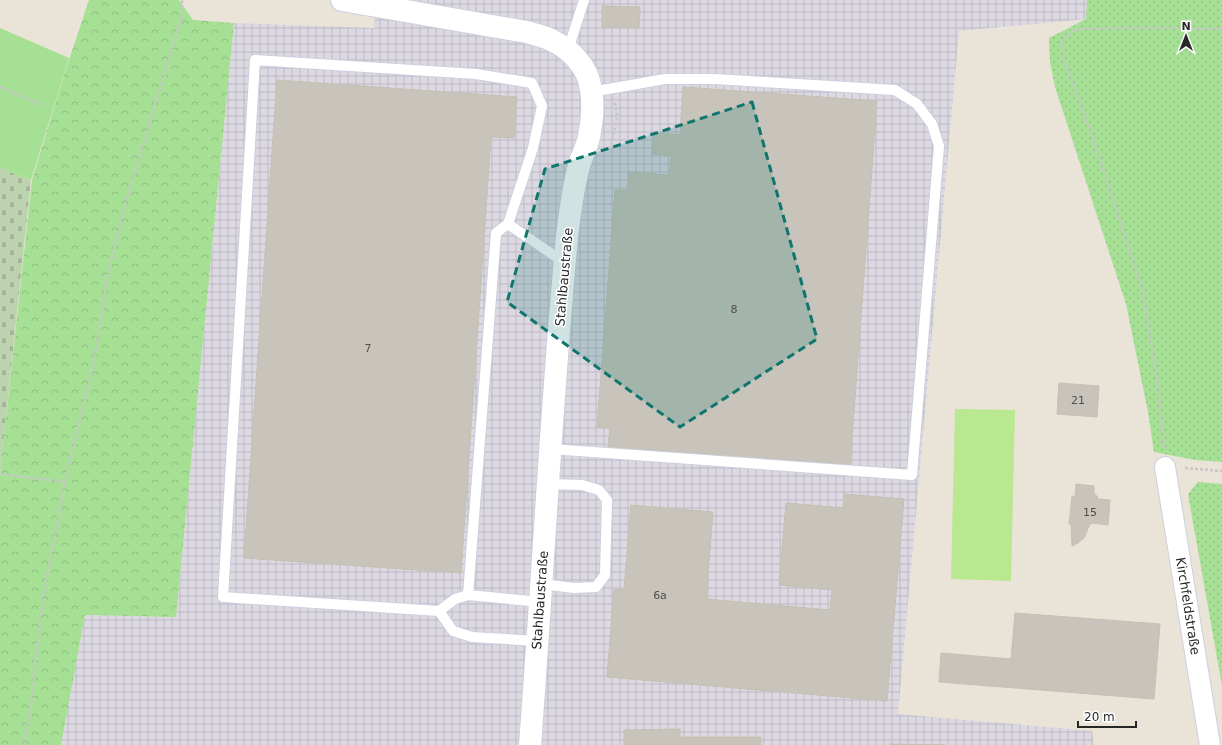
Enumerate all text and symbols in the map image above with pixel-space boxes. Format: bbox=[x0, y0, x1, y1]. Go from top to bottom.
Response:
north arrow bbox=[1166, 16, 1206, 56]
text: N bbox=[1181, 20, 1191, 33]
street label: Stahlbaustraße bbox=[552, 227, 576, 327]
house number: 8 bbox=[731, 303, 738, 316]
house number: 7 bbox=[365, 342, 372, 355]
house number: 21 bbox=[1071, 394, 1085, 407]
house number: 15 bbox=[1083, 506, 1097, 519]
street label: Stahlbaustraße bbox=[529, 550, 551, 650]
street label: Kirchfeldstraße bbox=[1173, 556, 1203, 656]
house number: 6a bbox=[653, 589, 667, 602]
scale bar bbox=[1078, 703, 1136, 729]
text: 20 m bbox=[1084, 710, 1115, 724]

